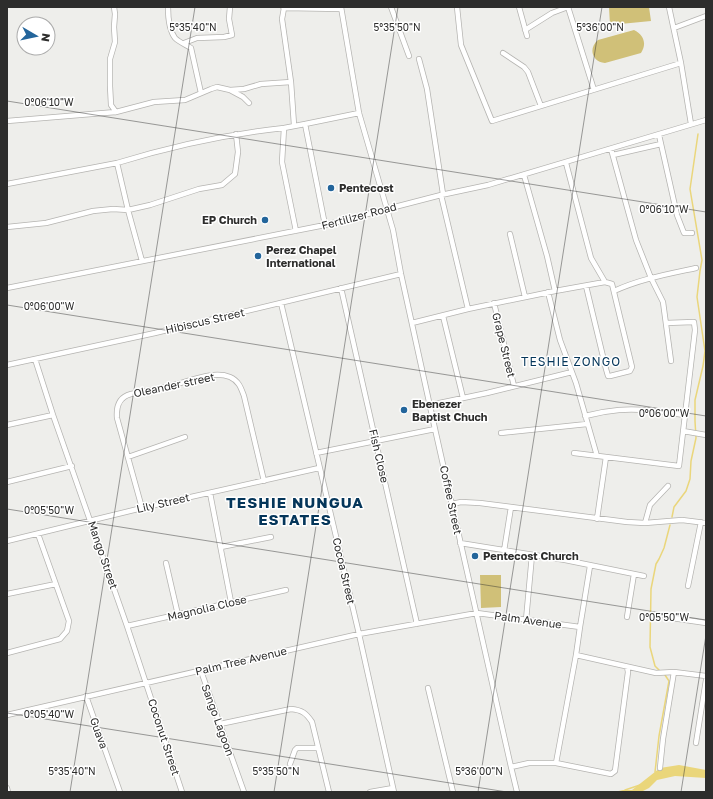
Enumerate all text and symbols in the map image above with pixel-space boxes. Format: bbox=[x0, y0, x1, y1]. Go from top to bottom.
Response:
north arrow bbox=[16, 16, 56, 56]
text: 5°35'40"N bbox=[169, 21, 217, 33]
text: 5°35'50"N bbox=[373, 21, 421, 33]
text: 5°36'00"N bbox=[576, 21, 624, 33]
text: N bbox=[39, 32, 53, 43]
text: 0°06'10"W bbox=[24, 96, 74, 108]
place label: Pentecost bbox=[339, 181, 394, 194]
marker: Pentecost bbox=[326, 183, 336, 193]
street label: Fertilizer Road bbox=[320, 199, 398, 232]
text: 0°06'10"W bbox=[639, 203, 689, 215]
place label: EP Church bbox=[202, 213, 257, 226]
marker: EP Church bbox=[260, 215, 270, 225]
place label: Perez Chapel International bbox=[266, 243, 337, 269]
marker: Perez Chapel International bbox=[253, 251, 263, 261]
text: 0°06'00"W bbox=[24, 300, 75, 312]
street label: Hibiscus Street bbox=[164, 305, 246, 336]
street label: Grape Street bbox=[490, 311, 519, 379]
district label: TESHIE ZONGO bbox=[521, 354, 621, 369]
street label: Oleander street bbox=[132, 370, 216, 399]
place label: Ebenezer Baptist Chuch bbox=[412, 397, 488, 423]
marker: Ebenezer Baptist Chuch bbox=[399, 405, 409, 415]
text: 0°06'00"W bbox=[639, 407, 690, 419]
street label: Fish Close bbox=[367, 428, 392, 484]
street label: Coffee Street bbox=[438, 464, 465, 536]
street label: Lily Street bbox=[135, 490, 191, 515]
district label: TESHIE NUNGUA ESTATES bbox=[226, 493, 364, 528]
text: 0°05'50"W bbox=[24, 504, 74, 516]
street label: Mango Street bbox=[86, 519, 121, 591]
street label: Cocoa Street bbox=[330, 536, 358, 606]
place label: Pentecost Church bbox=[483, 549, 579, 562]
marker: Pentecost Church bbox=[470, 551, 480, 561]
street label: Magnolia Close bbox=[166, 592, 248, 623]
street label: Palm Avenue bbox=[493, 608, 563, 631]
text: 0°05'50"W bbox=[639, 611, 689, 623]
street label: Palm Tree Avenue bbox=[194, 644, 288, 677]
street label: Sango Lagoon bbox=[199, 682, 237, 758]
street label: Coconut Street bbox=[146, 697, 183, 777]
text: 0°05'40"W bbox=[24, 708, 75, 720]
street label: Guava bbox=[88, 715, 111, 750]
text: 5°35'40"N bbox=[48, 765, 96, 777]
text: 5°35'50"N bbox=[252, 765, 300, 777]
text: 5°36'00"N bbox=[455, 765, 503, 777]

